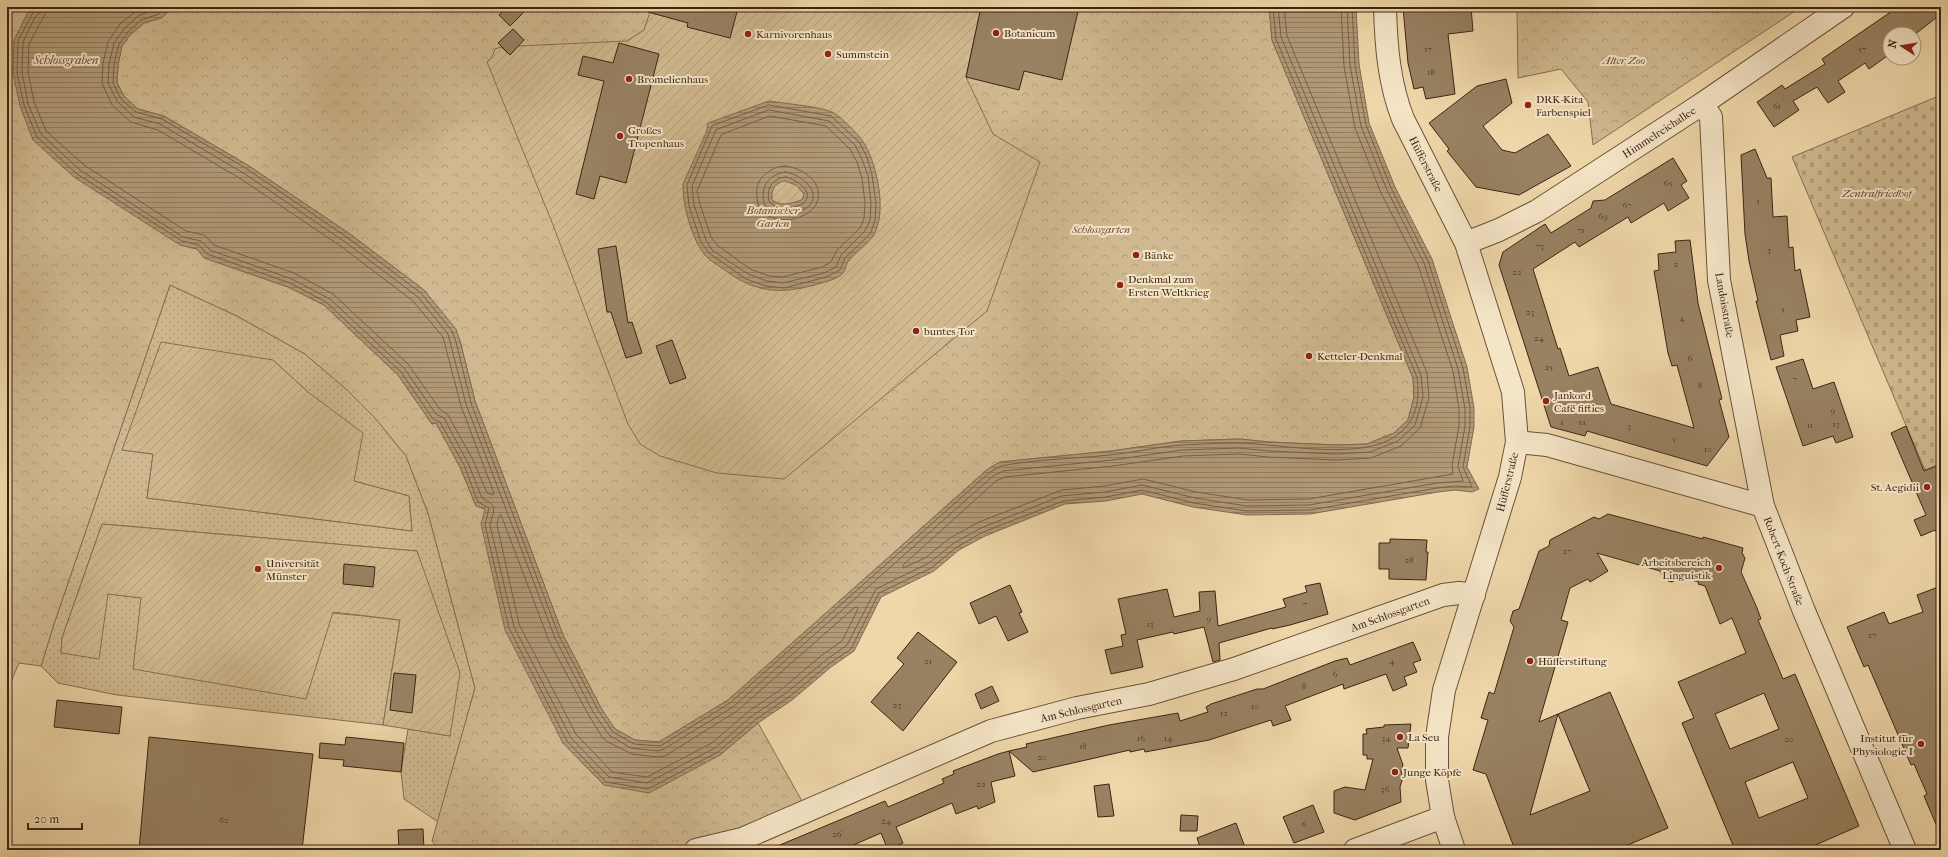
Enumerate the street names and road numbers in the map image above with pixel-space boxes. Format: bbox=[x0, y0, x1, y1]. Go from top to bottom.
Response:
street label: Himmelreichallee bbox=[1620, 104, 1699, 161]
street label: Hüfferstraße bbox=[1406, 134, 1445, 195]
street label: Landoisstraße bbox=[1712, 271, 1737, 339]
street label: Hüfferstraße bbox=[1494, 451, 1521, 513]
street label: Robert-Koch-Straße bbox=[1761, 515, 1807, 608]
street label: Am Schlossgarten bbox=[1348, 594, 1432, 635]
street label: Am Schlossgarten bbox=[1038, 694, 1124, 725]

